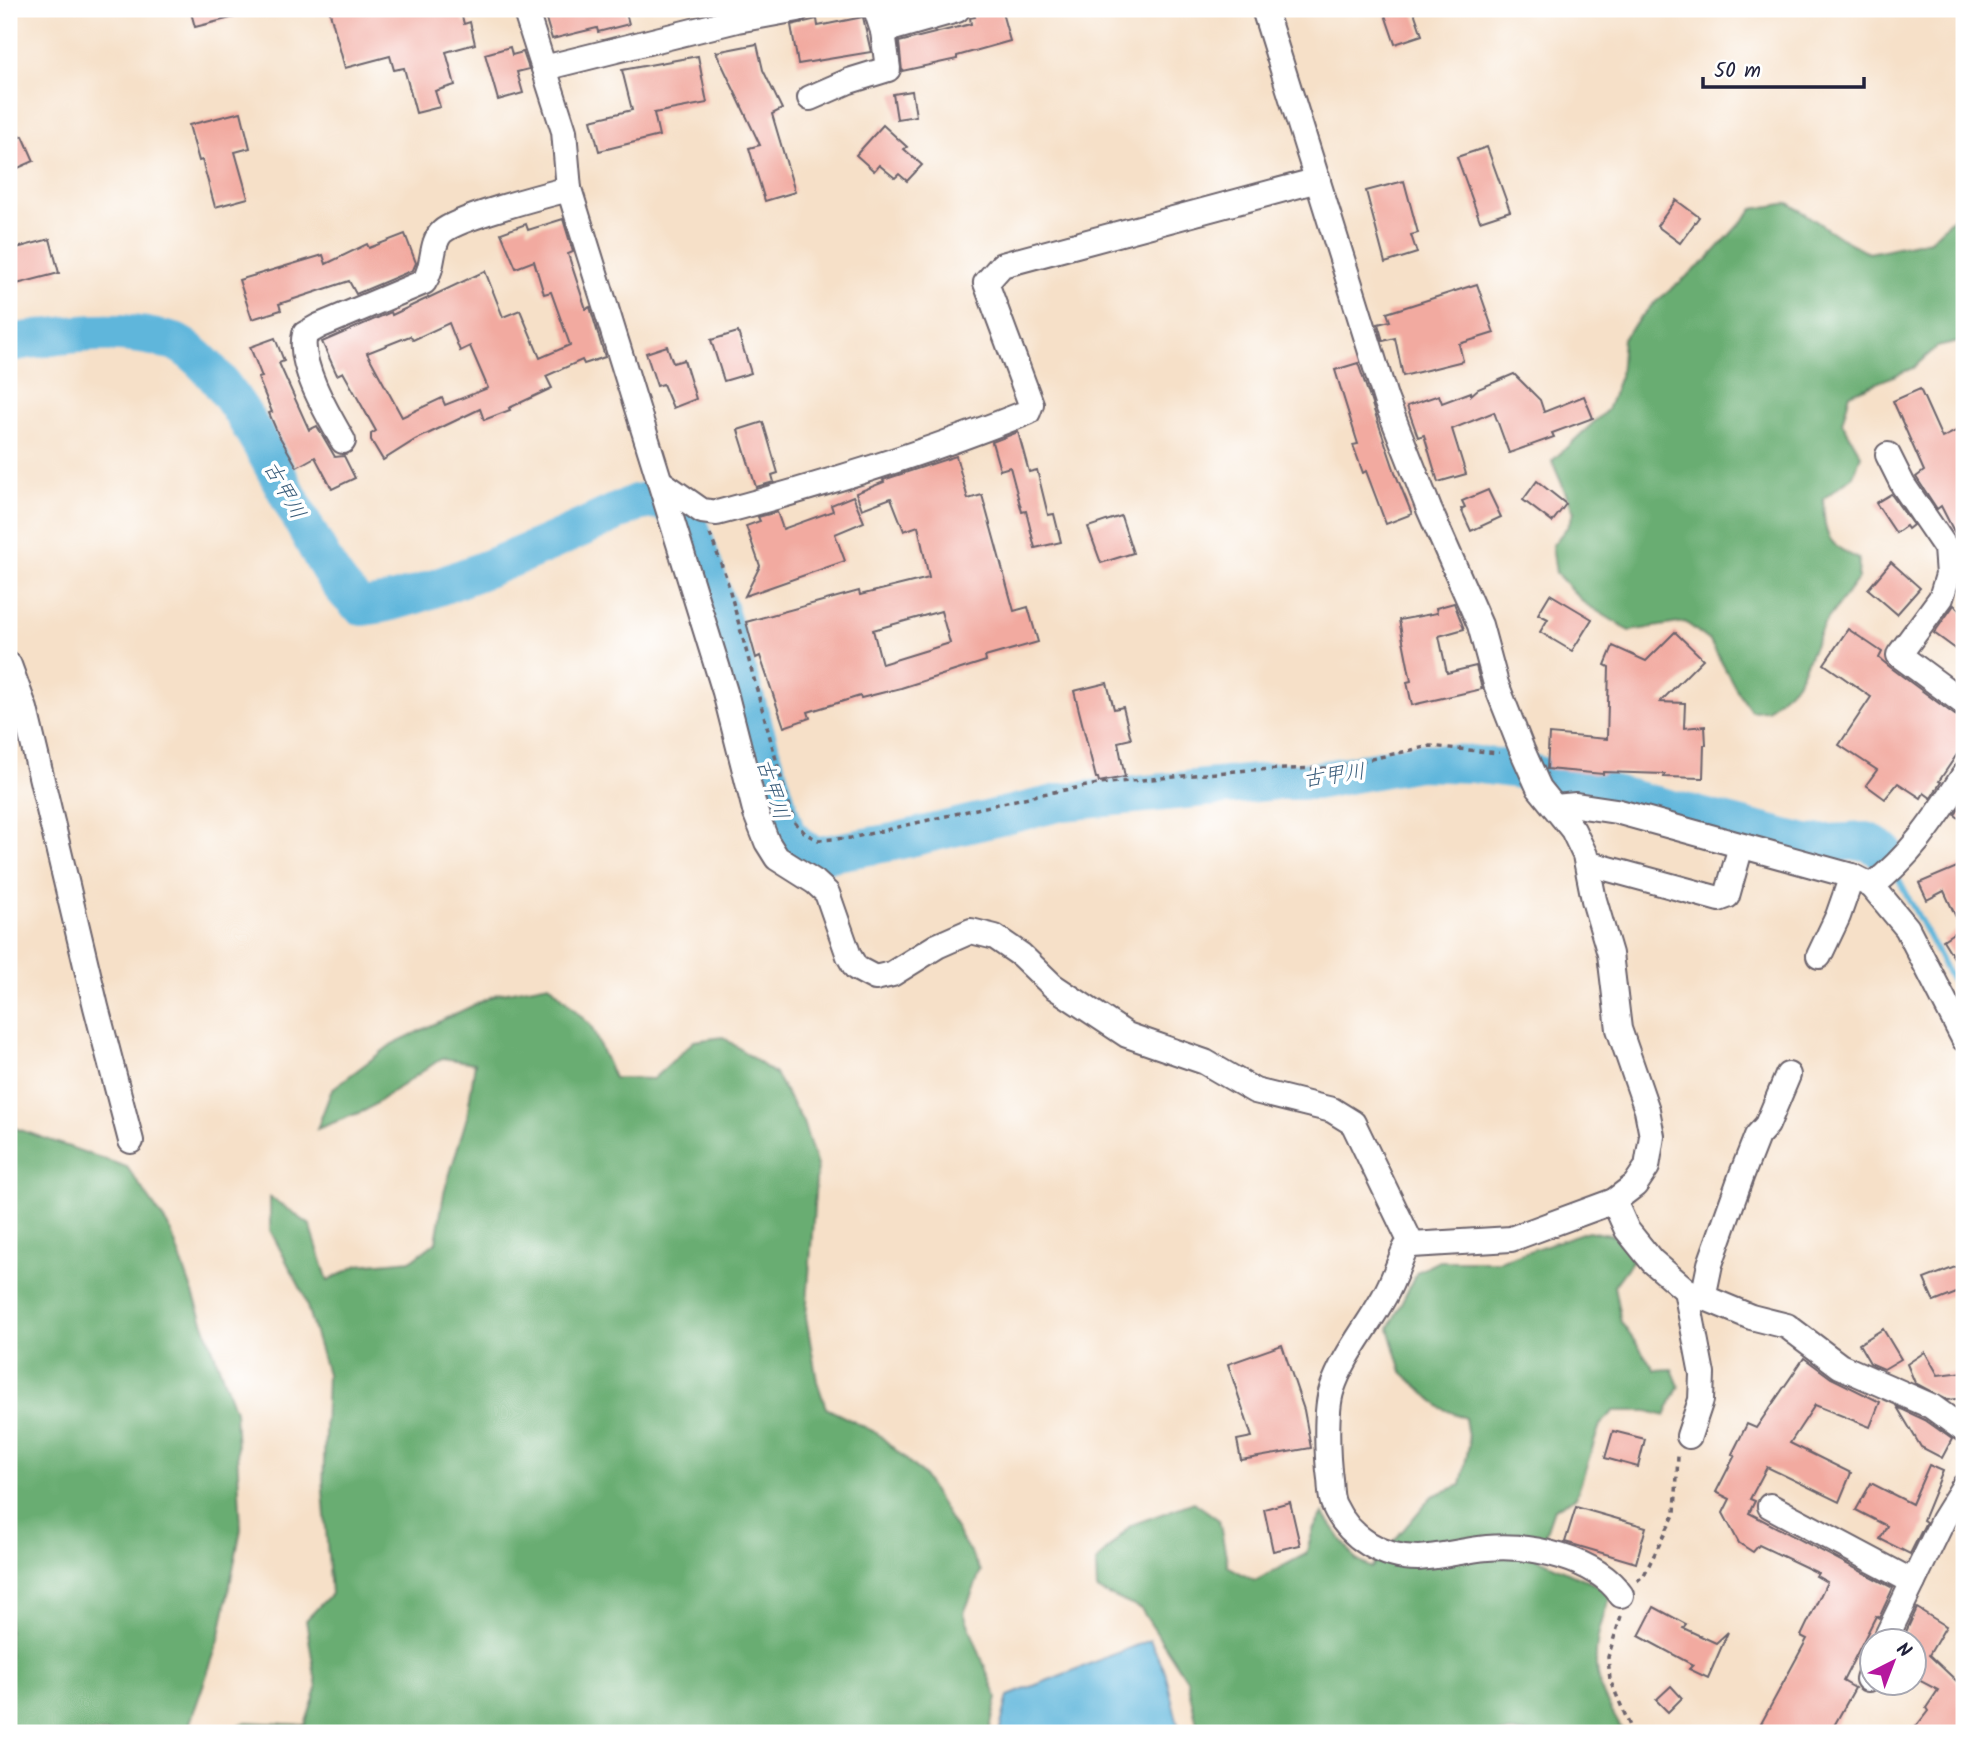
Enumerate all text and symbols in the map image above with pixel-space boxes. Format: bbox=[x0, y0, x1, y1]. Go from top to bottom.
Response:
scale bar bbox=[1703, 46, 1864, 90]
text: 50 m bbox=[1714, 55, 1761, 88]
water label: 古甲川 bbox=[254, 455, 313, 526]
water label: 古甲川 bbox=[747, 754, 797, 824]
water label: 古甲川 bbox=[1301, 756, 1368, 797]
north arrow bbox=[1857, 1626, 1927, 1696]
text: N bbox=[1889, 1636, 1918, 1666]

